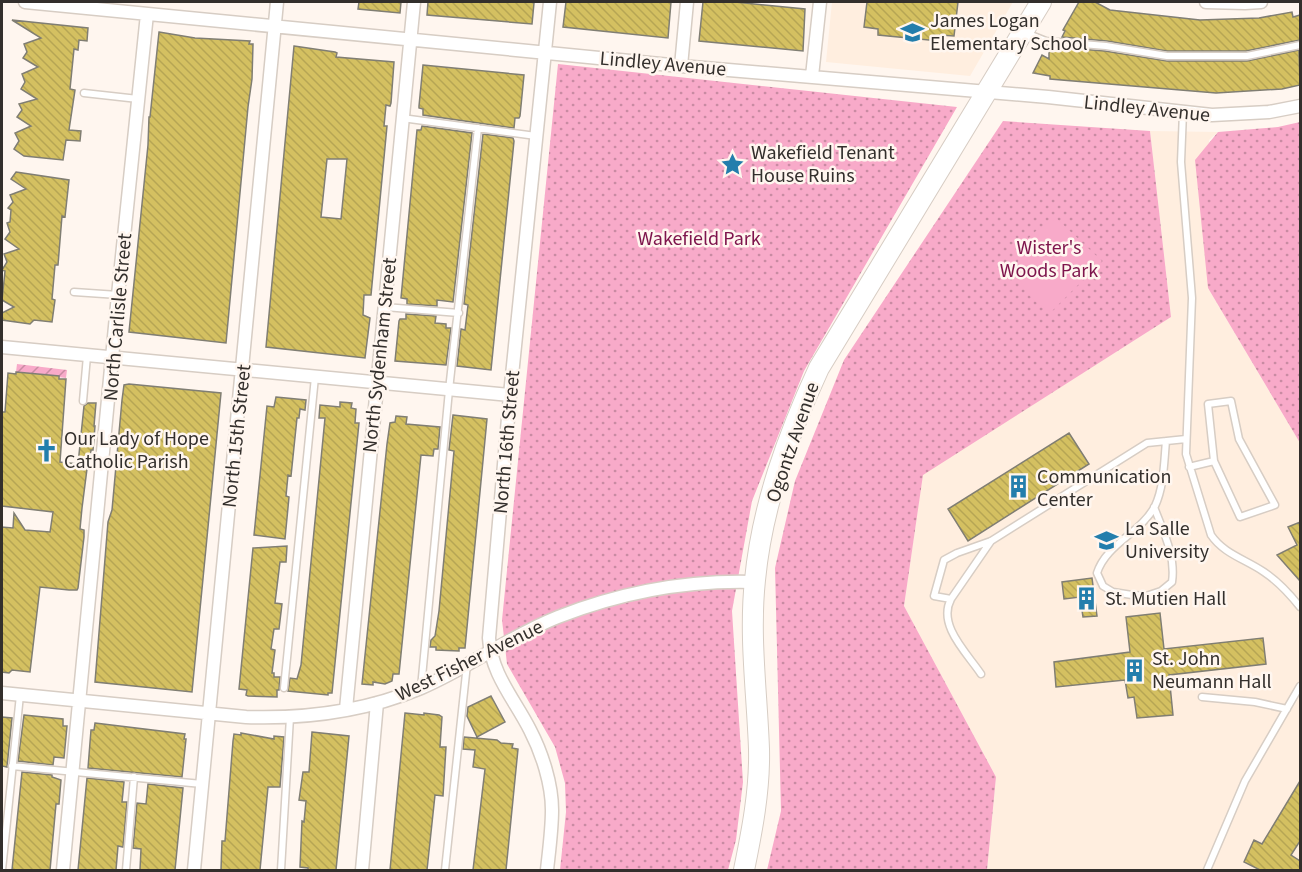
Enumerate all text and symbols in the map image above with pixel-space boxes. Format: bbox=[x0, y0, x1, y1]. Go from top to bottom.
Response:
place label: James Logan Elementary School bbox=[930, 7, 1088, 58]
school or university icon: James Logan Elementary School bbox=[899, 19, 925, 45]
street label: Lindley Avenue bbox=[599, 45, 727, 83]
street label: Lindley Avenue bbox=[1082, 88, 1211, 130]
place label: Wakefield Tenant House Ruins bbox=[751, 139, 895, 190]
place icon: Wakefield Tenant House Ruins bbox=[720, 151, 746, 177]
park label: Wakefield Park bbox=[637, 225, 761, 253]
street label: North Carlisle Street bbox=[97, 232, 139, 402]
park label: Wister's Woods Park bbox=[1000, 234, 1098, 285]
street label: North Sydenham Street bbox=[356, 256, 404, 454]
street label: North 15th Street bbox=[216, 363, 258, 509]
street label: North 16th Street bbox=[487, 369, 527, 515]
street label: Ogontz Avenue bbox=[759, 378, 827, 506]
place label: Our Lady of Hope Catholic Parish bbox=[64, 425, 209, 476]
church icon: Our Lady of Hope Catholic Parish bbox=[33, 437, 59, 463]
place label: Communication Center bbox=[1037, 463, 1171, 514]
building icon: Communication Center bbox=[1006, 474, 1032, 500]
place label: La Salle University bbox=[1125, 515, 1210, 566]
school or university icon: La Salle University bbox=[1094, 527, 1120, 553]
building icon: St. Mutien Hall bbox=[1074, 585, 1100, 611]
place label: St. Mutien Hall bbox=[1105, 585, 1226, 613]
street label: West Fisher Avenue bbox=[391, 613, 548, 709]
place label: St. John Neumann Hall bbox=[1152, 645, 1272, 696]
building icon: St. John Neumann Hall bbox=[1121, 657, 1147, 683]

